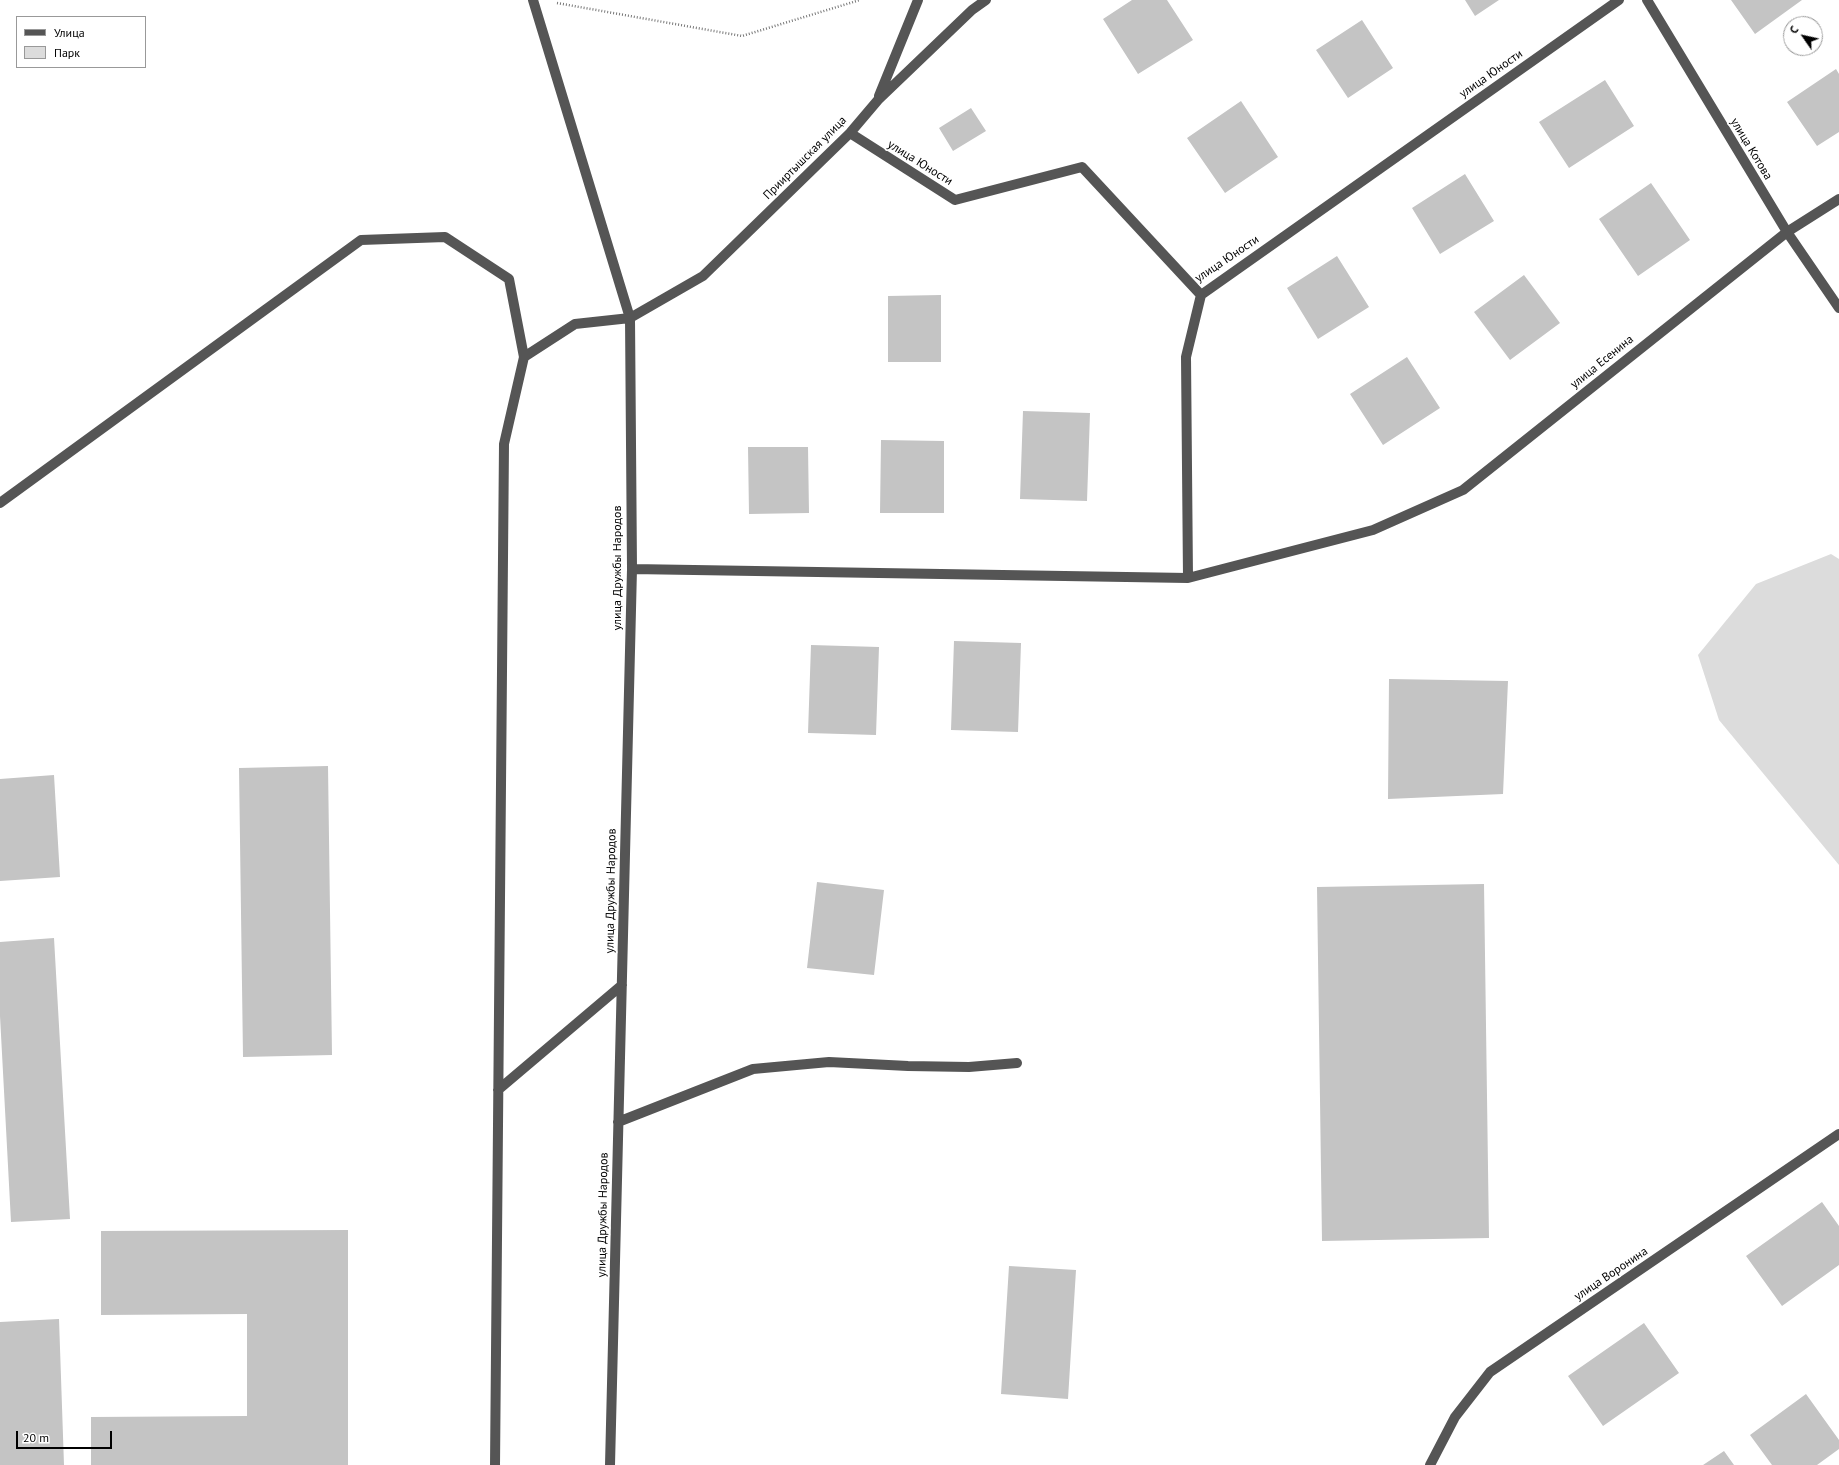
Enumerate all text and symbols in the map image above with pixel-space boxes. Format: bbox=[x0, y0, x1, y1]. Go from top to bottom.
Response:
legend bbox=[16, 16, 146, 68]
north arrow bbox=[1783, 16, 1823, 56]
text: С bbox=[1786, 23, 1801, 36]
text: Улица bbox=[54, 25, 85, 40]
text: Парк bbox=[54, 45, 80, 60]
street label: улица Юности bbox=[1457, 47, 1525, 101]
street label: Прииртышская улица bbox=[760, 113, 850, 203]
street label: улица Котова bbox=[1727, 116, 1775, 182]
street label: улица Юности bbox=[885, 137, 955, 189]
street label: улица Юности bbox=[1192, 232, 1262, 286]
street label: улица Есенина bbox=[1568, 332, 1636, 392]
street label: улица Дружбы Народов bbox=[611, 506, 625, 630]
street label: улица Дружбы Народов bbox=[603, 828, 619, 954]
street label: улица Дружбы Народов bbox=[595, 1152, 611, 1278]
street label: улица Воронина bbox=[1572, 1244, 1650, 1304]
scale bar bbox=[18, 1423, 114, 1449]
text: 20 m bbox=[23, 1430, 49, 1445]

